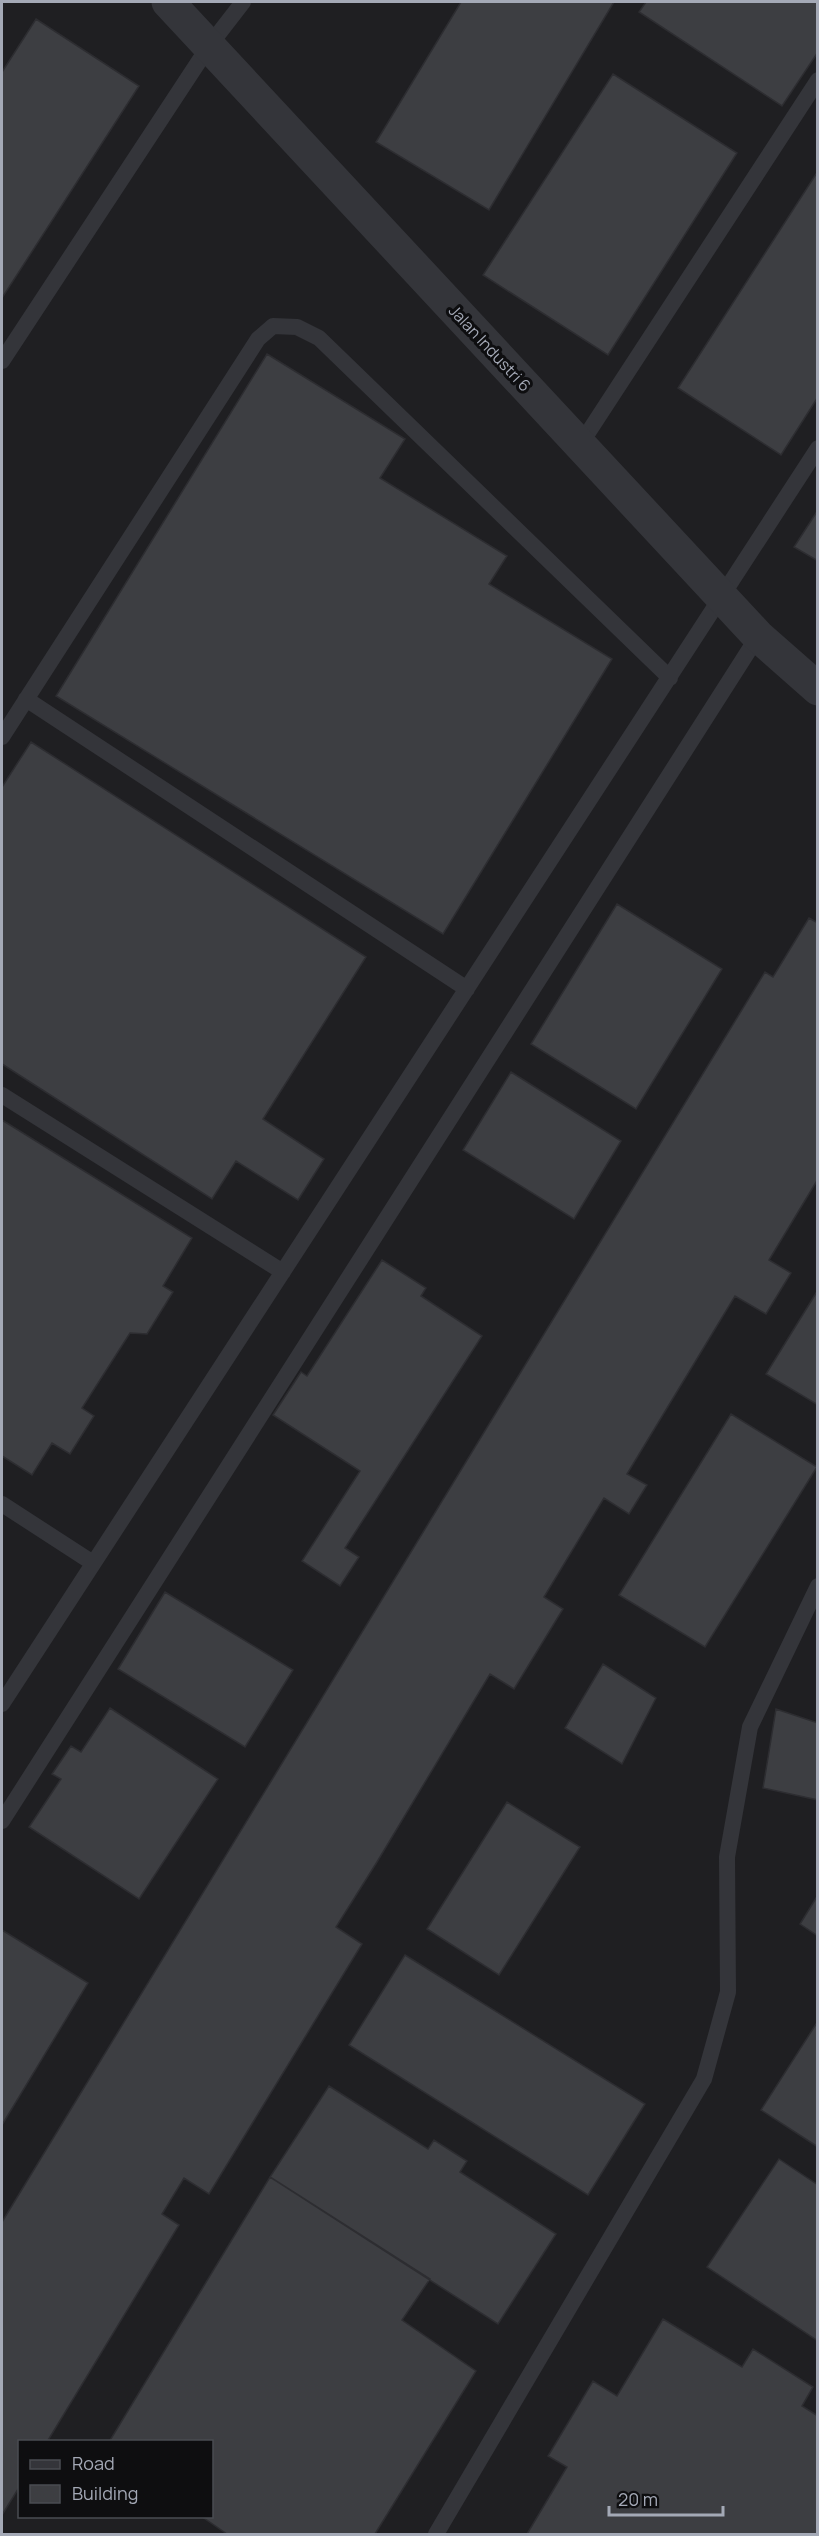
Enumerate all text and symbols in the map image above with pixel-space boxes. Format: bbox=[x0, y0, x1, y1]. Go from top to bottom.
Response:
street label: Jalan Industri 6 bbox=[444, 300, 536, 396]
legend bbox=[18, 2440, 213, 2518]
text: Road bbox=[72, 2451, 115, 2475]
scale bar bbox=[609, 2479, 723, 2517]
text: Building bbox=[72, 2481, 138, 2505]
text: 20 m bbox=[618, 2487, 658, 2511]

